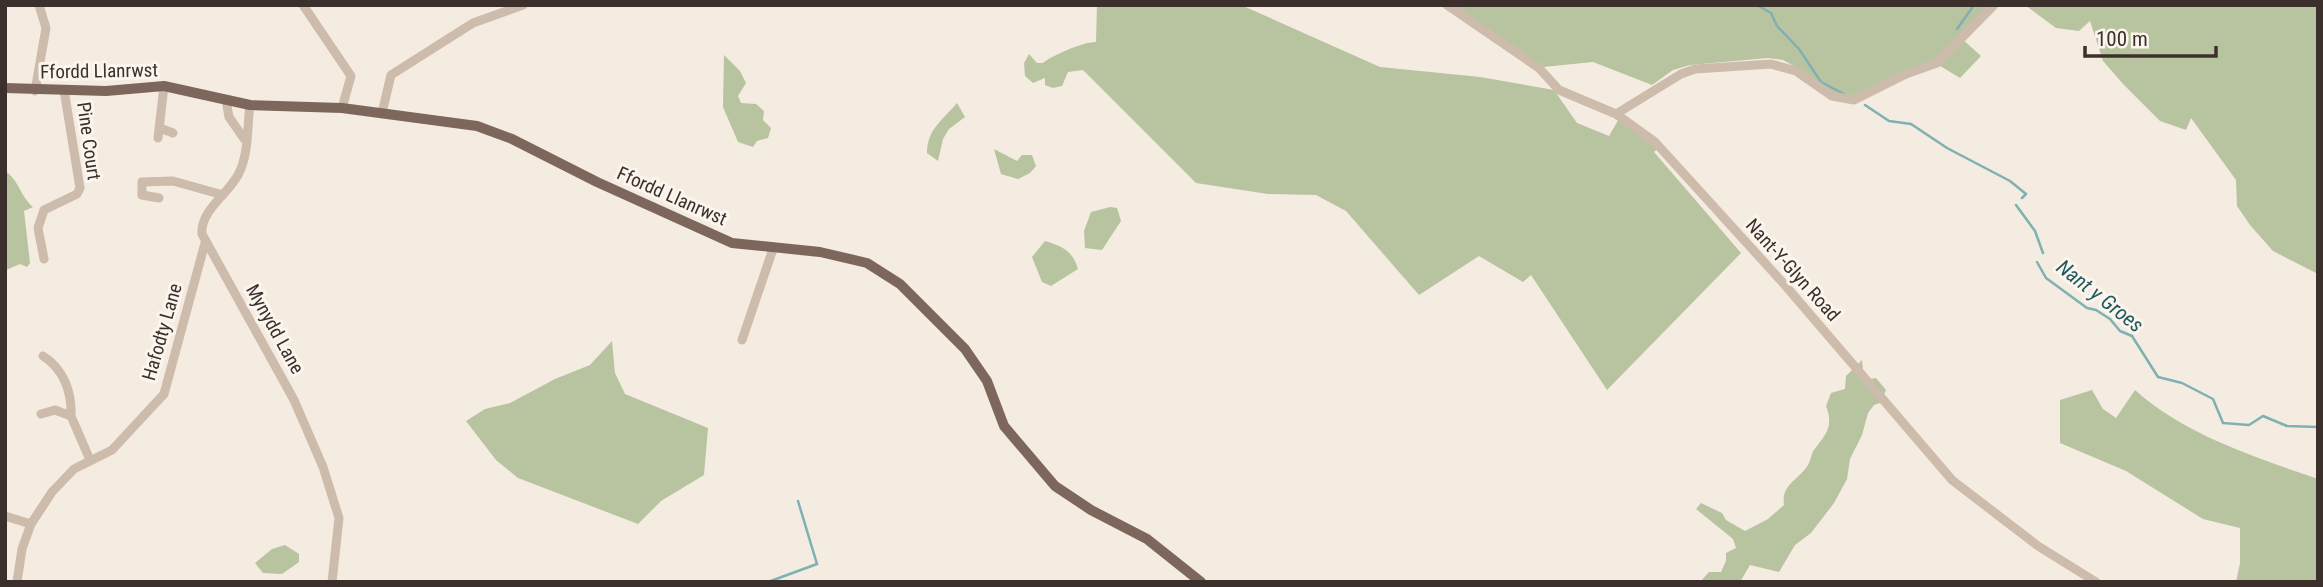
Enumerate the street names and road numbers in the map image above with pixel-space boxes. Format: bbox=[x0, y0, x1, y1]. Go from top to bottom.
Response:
street label: Ffordd Llanrwst bbox=[40, 58, 158, 84]
street label: Pine Court bbox=[72, 100, 106, 182]
street label: Ffordd Llanrwst bbox=[614, 162, 730, 230]
street label: Nant-Y-Glyn Road bbox=[1741, 214, 1845, 326]
street label: Mynydd Lane bbox=[241, 280, 309, 378]
street label: Hafodty Lane bbox=[137, 281, 187, 383]

